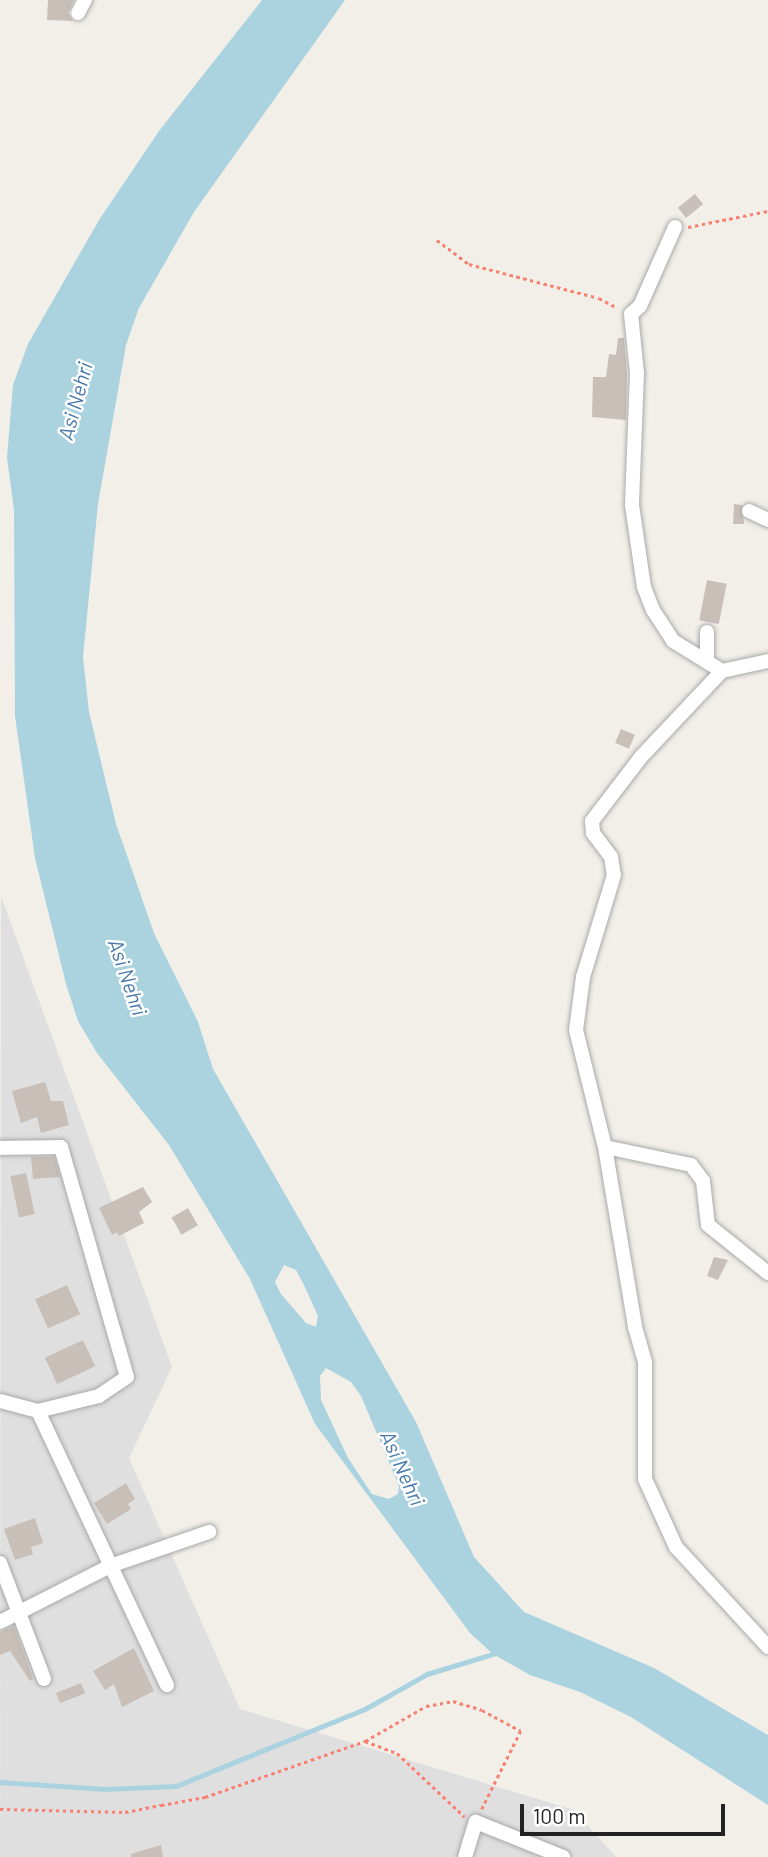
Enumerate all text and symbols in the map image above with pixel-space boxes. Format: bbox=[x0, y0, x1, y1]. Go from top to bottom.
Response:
water label: Asi Nehri bbox=[53, 359, 97, 443]
water label: Asi Nehri bbox=[103, 935, 153, 1019]
water label: Asi Nehri bbox=[375, 1426, 431, 1510]
scale bar bbox=[523, 1790, 728, 1834]
text: 100 m bbox=[533, 1803, 586, 1828]

